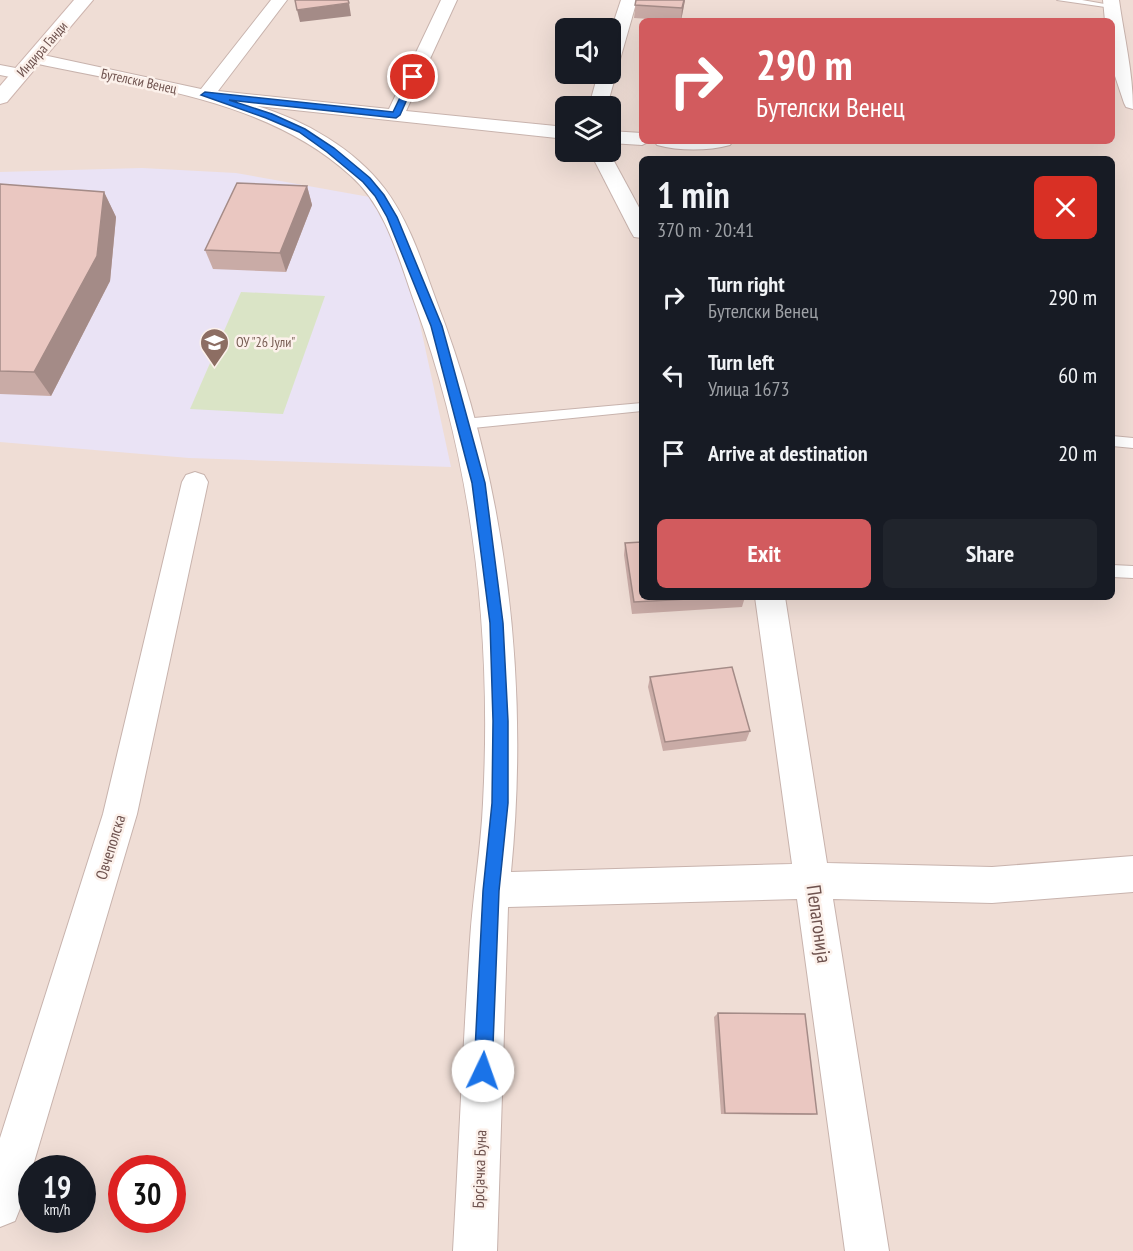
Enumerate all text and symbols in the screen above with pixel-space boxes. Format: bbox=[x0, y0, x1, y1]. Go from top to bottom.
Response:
street label: Индира Ганди bbox=[13, 17, 71, 81]
map controls bbox=[555, 18, 621, 162]
button: sound bbox=[555, 18, 621, 84]
text: 290 m bbox=[756, 37, 853, 92]
icon: right bbox=[657, 42, 735, 120]
pin bbox=[387, 51, 438, 102]
icon: arrive bbox=[396, 60, 429, 93]
street label: Бутелски Венец bbox=[99, 64, 179, 98]
text: Бутелски Венец bbox=[756, 90, 905, 124]
button: layers bbox=[555, 96, 621, 162]
text: 1 min bbox=[657, 171, 730, 218]
button: close bbox=[1034, 176, 1097, 239]
text: 370 m · 20:41 bbox=[657, 217, 754, 243]
text: Turn right bbox=[708, 270, 785, 298]
icon: right bbox=[657, 281, 690, 314]
text: 290 m bbox=[1048, 283, 1097, 311]
text: Бутелски Венец bbox=[708, 298, 818, 324]
school or university icon: ОУ "26 Јули" bbox=[199, 326, 231, 368]
place label: ОУ "26 Јули" bbox=[236, 333, 295, 351]
text: Turn left bbox=[708, 348, 774, 376]
icon: left bbox=[657, 359, 690, 392]
text: 60 m bbox=[1058, 361, 1097, 389]
text: Улица 1673 bbox=[708, 376, 790, 402]
icon: arrive bbox=[657, 437, 690, 470]
text: Arrive at destination bbox=[708, 439, 868, 467]
text: 20 m bbox=[1058, 439, 1097, 467]
button: Exit bbox=[657, 519, 871, 588]
button: Share bbox=[883, 519, 1097, 588]
street label: Овчеполска bbox=[91, 812, 129, 882]
street label: Пелагонија bbox=[801, 883, 837, 965]
position arrow bbox=[451, 1039, 515, 1103]
street label: Брсјачка Буна bbox=[468, 1129, 490, 1209]
speed limit sign: 30 bbox=[108, 1155, 186, 1233]
text: 19 bbox=[43, 1167, 71, 1206]
text: km/h bbox=[44, 1200, 70, 1219]

